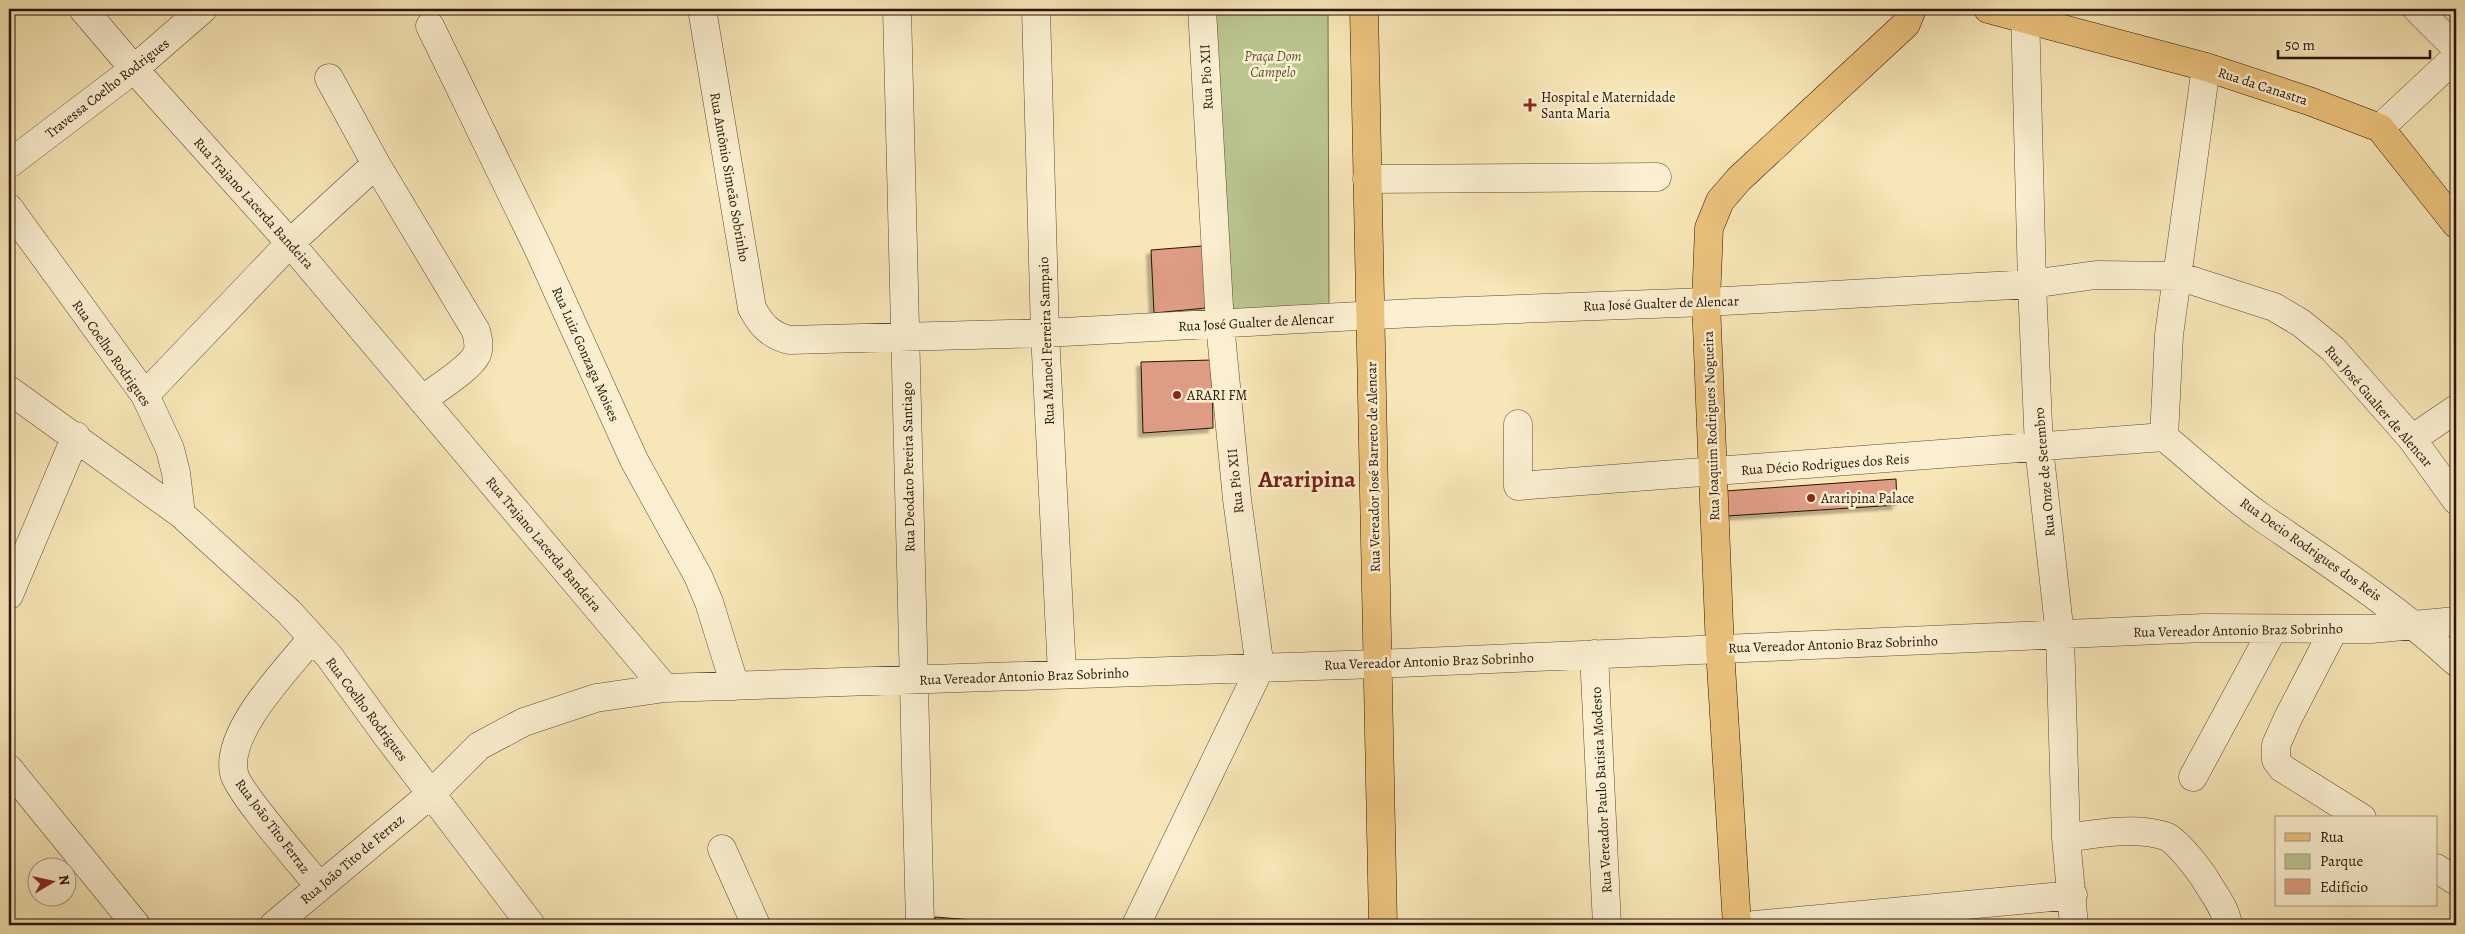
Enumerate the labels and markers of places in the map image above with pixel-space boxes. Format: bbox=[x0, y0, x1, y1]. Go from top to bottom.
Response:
place label: Hospital e Maternidade Santa Maria bbox=[1541, 88, 1676, 123]
marker: Hospital e Maternidade Santa Maria bbox=[1523, 98, 1537, 112]
place label: ARARI FM bbox=[1186, 386, 1247, 405]
marker: ARARI FM bbox=[1171, 389, 1183, 401]
place label: Araripina Palace bbox=[1820, 489, 1914, 508]
marker: Araripina Palace bbox=[1805, 492, 1817, 504]

